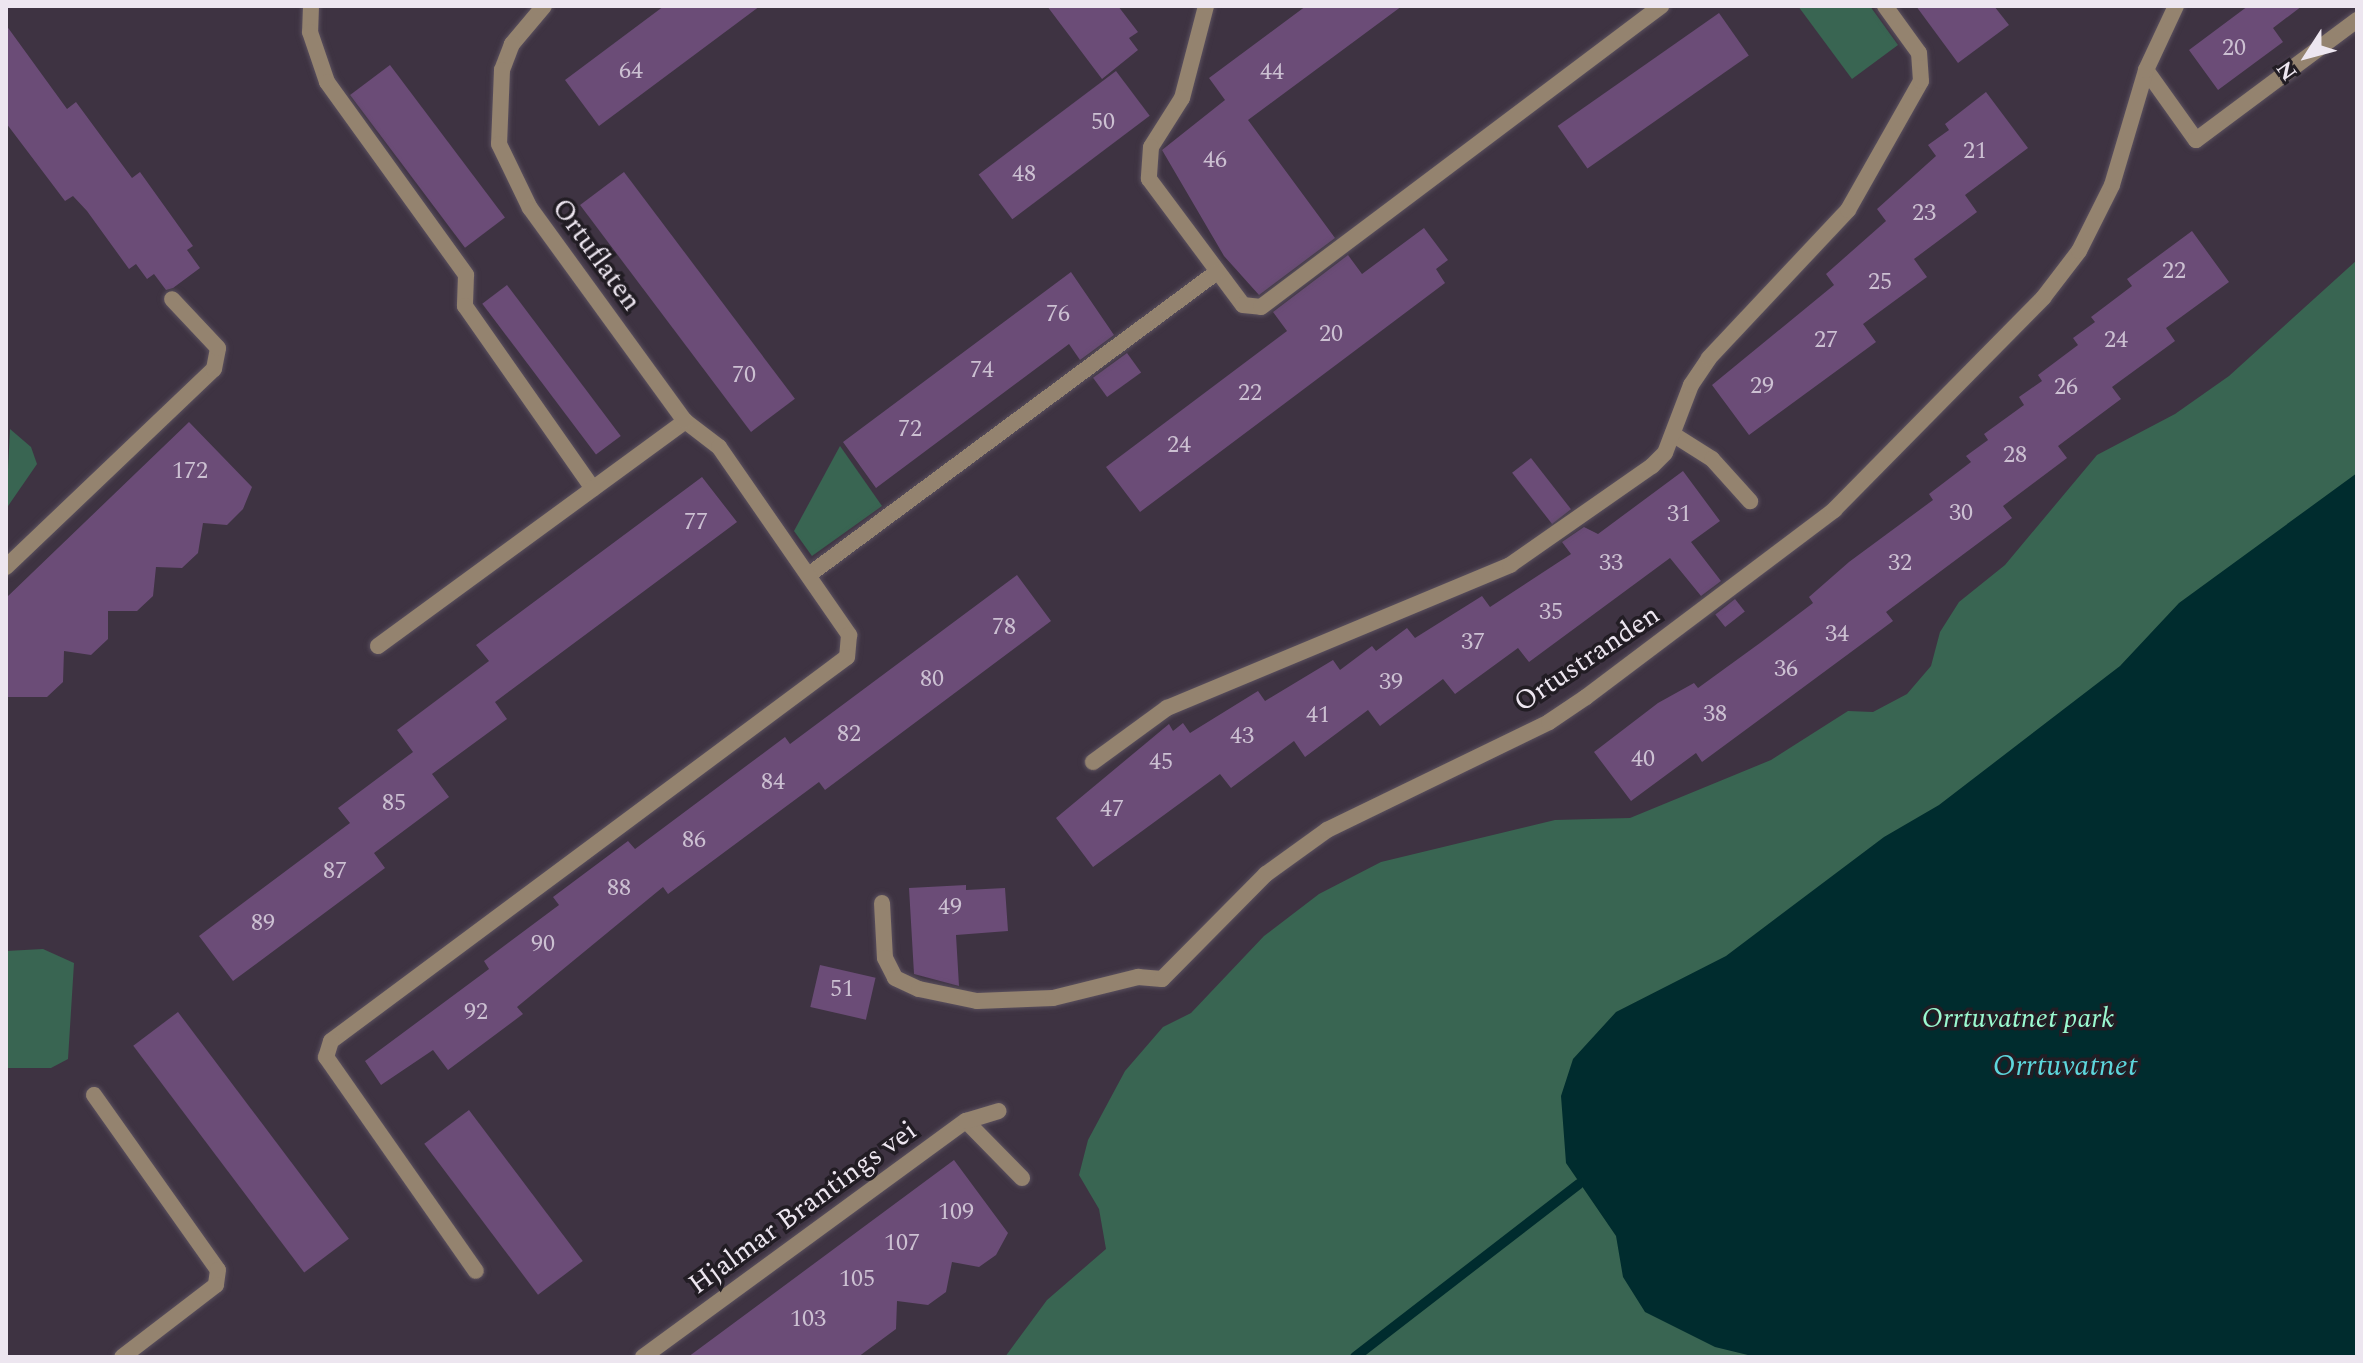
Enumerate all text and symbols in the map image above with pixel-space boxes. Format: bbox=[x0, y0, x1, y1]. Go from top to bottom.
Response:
north arrow bbox=[2267, 16, 2347, 96]
house number: 20 bbox=[2222, 35, 2246, 63]
text: N bbox=[2269, 53, 2306, 87]
house number: 64 bbox=[619, 58, 643, 86]
house number: 44 bbox=[1260, 59, 1284, 87]
house number: 50 bbox=[1091, 109, 1115, 137]
house number: 21 bbox=[1963, 138, 1987, 166]
house number: 46 bbox=[1203, 147, 1227, 175]
house number: 48 bbox=[1012, 161, 1036, 189]
street label: Ortuflaten bbox=[544, 192, 648, 318]
house number: 23 bbox=[1912, 200, 1936, 228]
house number: 22 bbox=[2162, 258, 2186, 286]
house number: 25 bbox=[1868, 269, 1892, 297]
house number: 76 bbox=[1046, 301, 1070, 329]
house number: 20 bbox=[1319, 321, 1343, 349]
house number: 27 bbox=[1814, 327, 1838, 355]
house number: 24 bbox=[2104, 327, 2128, 355]
house number: 74 bbox=[970, 357, 994, 385]
house number: 70 bbox=[732, 362, 756, 390]
house number: 29 bbox=[1750, 373, 1774, 401]
house number: 26 bbox=[2054, 374, 2078, 402]
house number: 22 bbox=[1238, 380, 1262, 408]
house number: 72 bbox=[898, 416, 922, 444]
house number: 24 bbox=[1167, 432, 1191, 460]
house number: 28 bbox=[2003, 442, 2027, 470]
house number: 172 bbox=[172, 458, 208, 486]
house number: 30 bbox=[1949, 500, 1973, 528]
house number: 31 bbox=[1667, 501, 1691, 529]
house number: 77 bbox=[684, 509, 708, 537]
house number: 33 bbox=[1599, 550, 1623, 578]
house number: 32 bbox=[1888, 550, 1912, 578]
street label: Ortustranden bbox=[1508, 598, 1666, 720]
house number: 35 bbox=[1539, 599, 1563, 627]
house number: 78 bbox=[992, 614, 1016, 642]
house number: 34 bbox=[1825, 621, 1849, 649]
house number: 37 bbox=[1461, 629, 1485, 657]
house number: 36 bbox=[1774, 656, 1798, 684]
house number: 80 bbox=[920, 666, 944, 694]
house number: 39 bbox=[1379, 669, 1403, 697]
house number: 38 bbox=[1703, 701, 1727, 729]
house number: 41 bbox=[1306, 702, 1330, 730]
house number: 82 bbox=[837, 721, 861, 749]
house number: 43 bbox=[1230, 723, 1254, 751]
house number: 40 bbox=[1631, 746, 1655, 774]
house number: 45 bbox=[1149, 749, 1173, 777]
house number: 84 bbox=[761, 769, 785, 797]
house number: 85 bbox=[382, 790, 406, 818]
house number: 47 bbox=[1100, 796, 1124, 824]
house number: 86 bbox=[682, 827, 706, 855]
house number: 87 bbox=[323, 858, 347, 886]
house number: 88 bbox=[607, 875, 631, 903]
house number: 49 bbox=[938, 894, 962, 922]
house number: 89 bbox=[251, 910, 275, 938]
house number: 90 bbox=[531, 931, 555, 959]
house number: 51 bbox=[830, 976, 854, 1004]
house number: 92 bbox=[464, 999, 488, 1027]
park label: Orrtuvatnet park bbox=[1922, 1002, 2114, 1036]
water label: Orrtuvatnet bbox=[1993, 1048, 2137, 1084]
street label: Hjalmar Brantings vei bbox=[682, 1114, 924, 1302]
house number: 109 bbox=[938, 1199, 974, 1227]
house number: 107 bbox=[884, 1230, 920, 1258]
house number: 105 bbox=[839, 1266, 875, 1294]
house number: 103 bbox=[790, 1306, 826, 1334]

